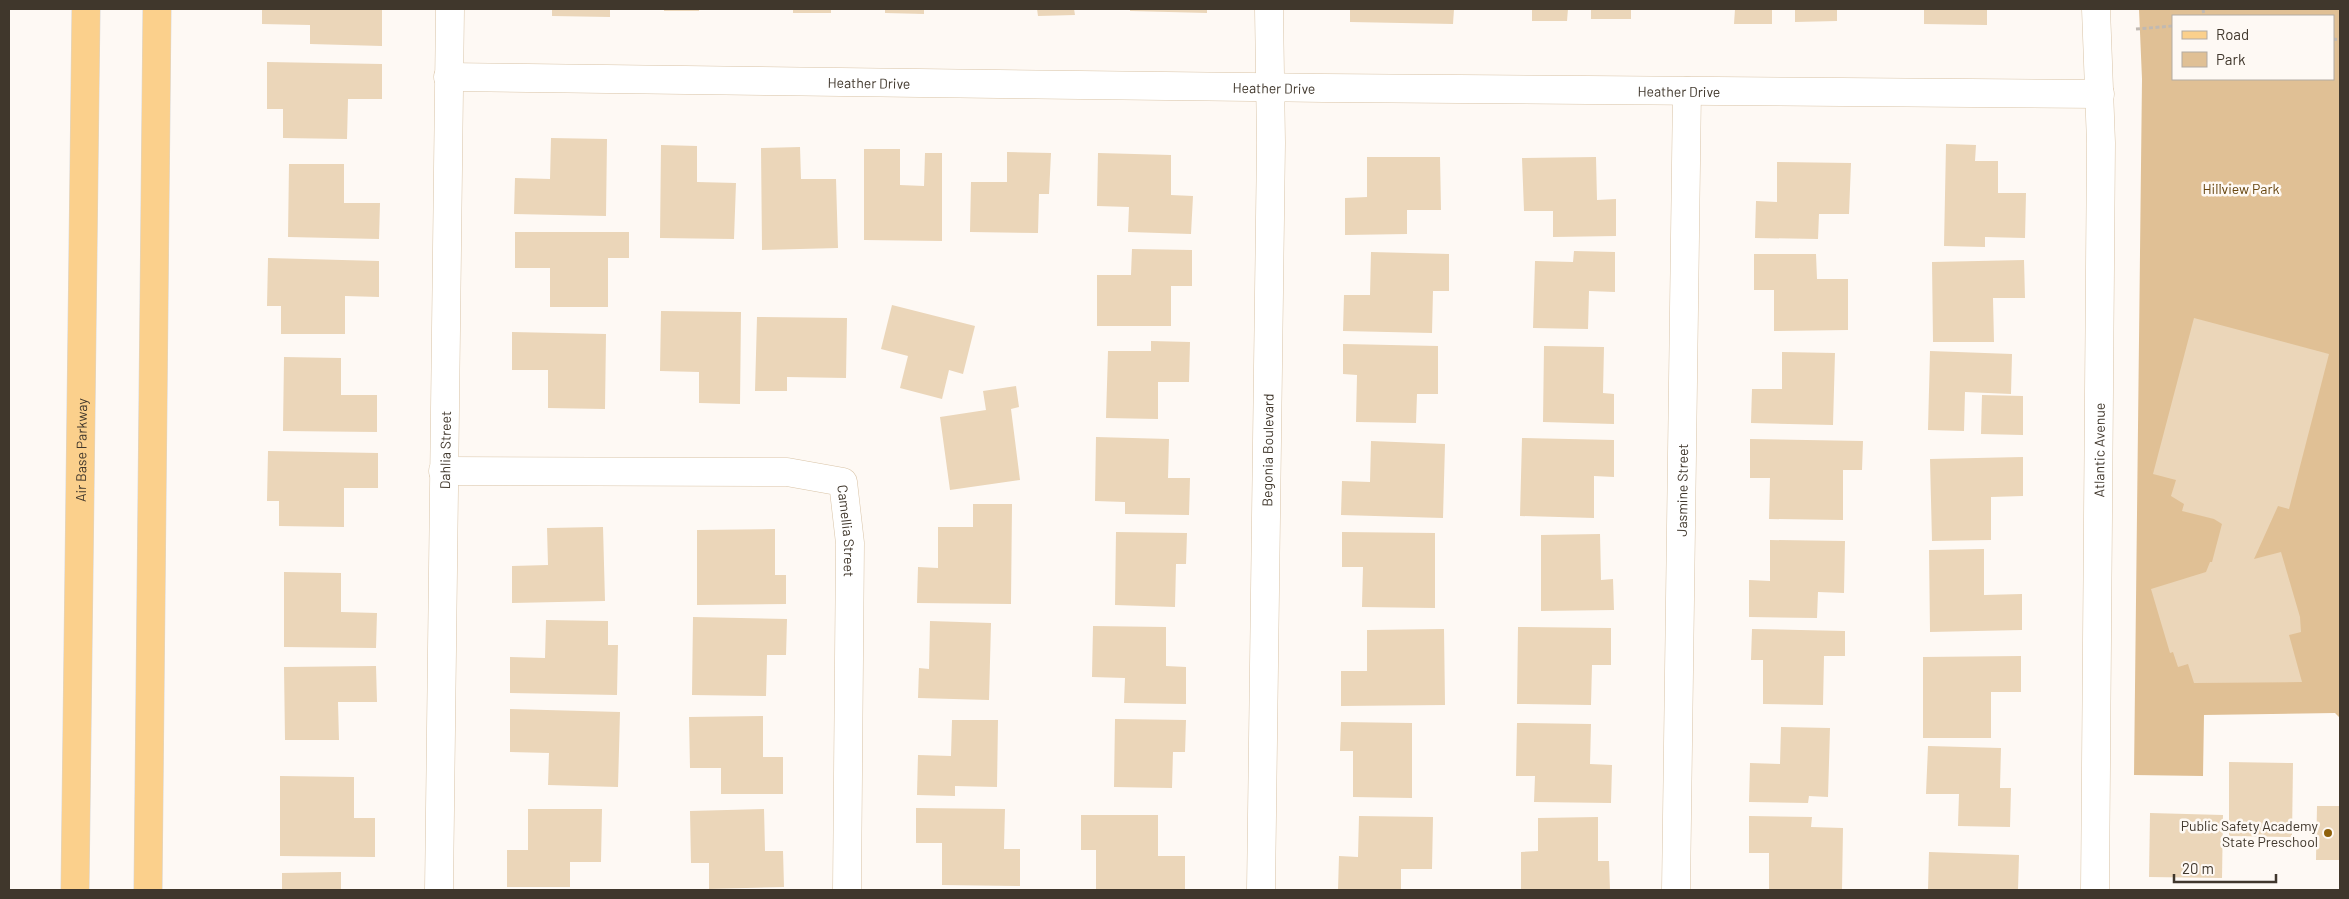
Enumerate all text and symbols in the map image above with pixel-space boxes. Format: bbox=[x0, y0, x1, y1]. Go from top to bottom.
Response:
legend bbox=[2172, 15, 2334, 80]
text: Road bbox=[2216, 25, 2249, 43]
text: Park bbox=[2216, 50, 2246, 68]
street label: Heather Drive bbox=[827, 73, 911, 91]
street label: Heather Drive bbox=[1232, 78, 1315, 96]
street label: Heather Drive bbox=[1637, 82, 1720, 100]
park label: Hillview Park bbox=[2202, 180, 2280, 197]
street label: Begonia Boulevard bbox=[1258, 393, 1276, 507]
street label: Air Base Parkway bbox=[71, 397, 90, 502]
street label: Atlantic Avenue bbox=[2090, 403, 2107, 497]
street label: Dahlia Street bbox=[436, 411, 453, 489]
street label: Jasmine Street bbox=[1672, 443, 1691, 537]
street label: Camellia Street bbox=[835, 484, 859, 577]
place label: Public Safety Academy State Preschool bbox=[2181, 817, 2319, 850]
marker: Public Safety Academy State Preschool bbox=[2322, 827, 2334, 839]
scale bar bbox=[2174, 852, 2276, 884]
text: 20 m bbox=[2182, 859, 2214, 877]

